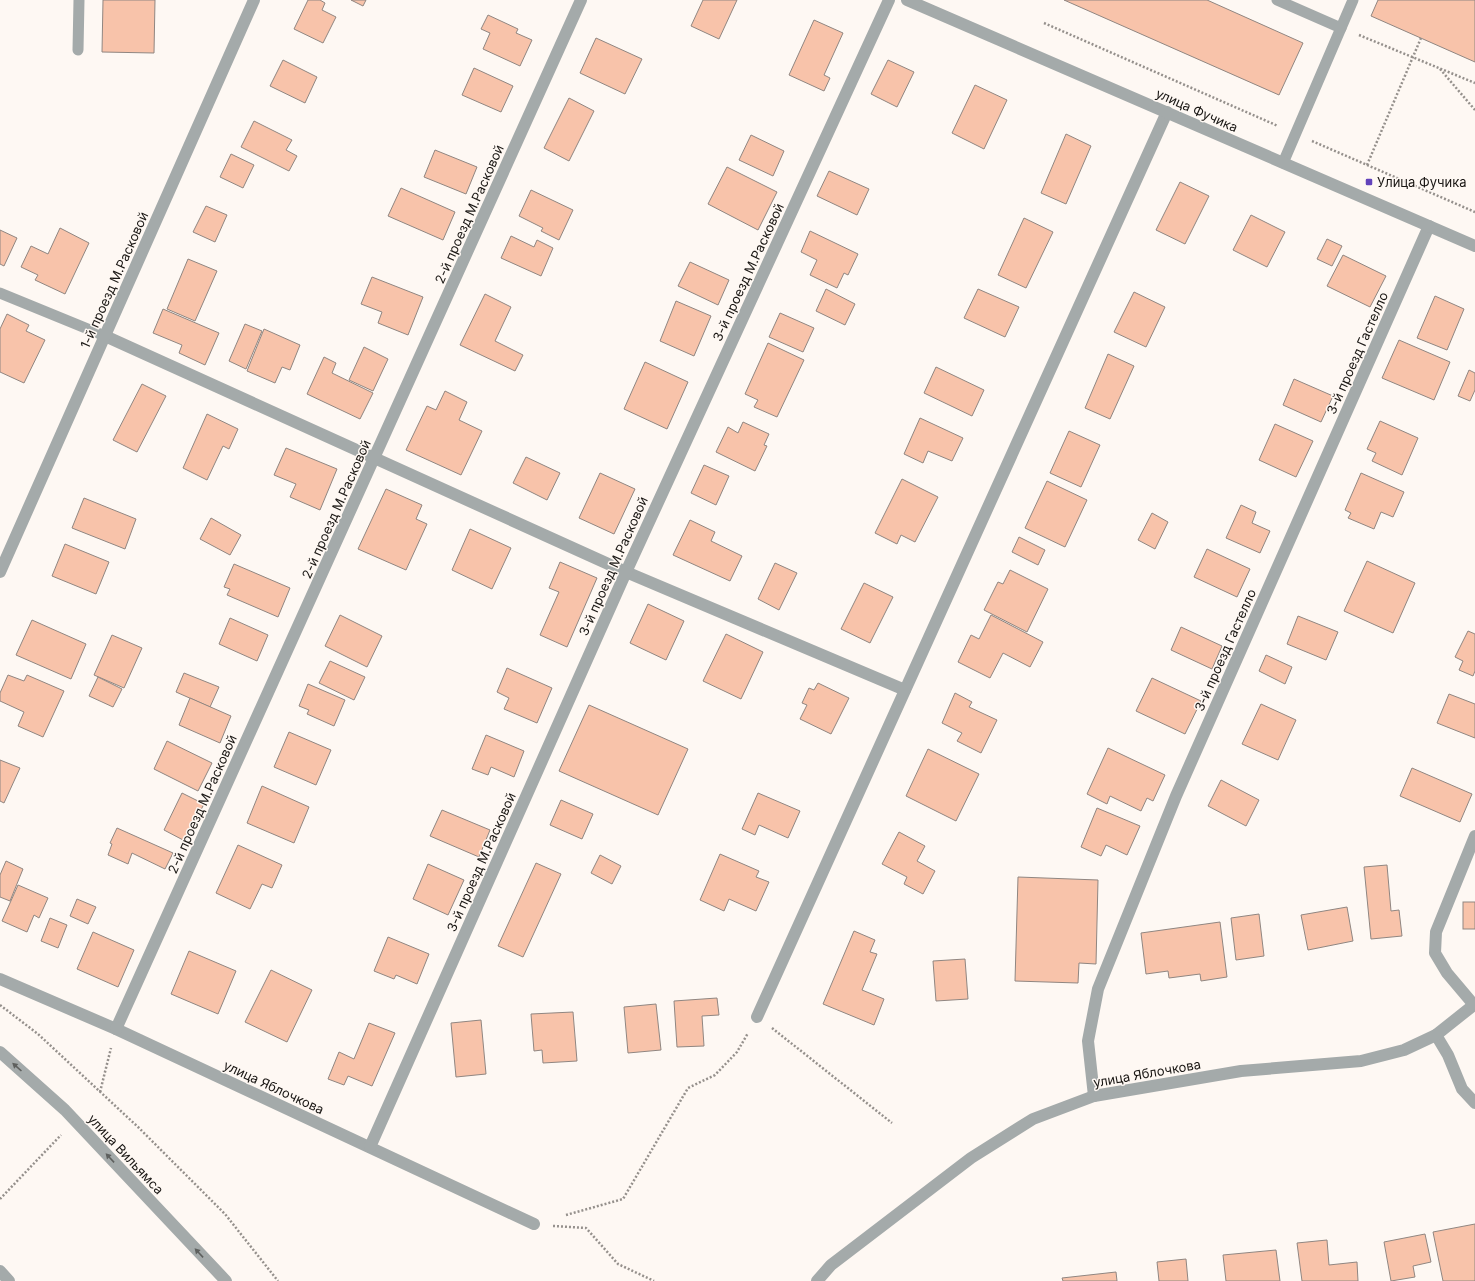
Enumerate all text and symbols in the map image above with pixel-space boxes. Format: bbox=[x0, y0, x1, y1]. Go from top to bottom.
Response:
street label: улица Фучика bbox=[1153, 85, 1241, 135]
street label: 2-й проезд М.Расковой bbox=[431, 142, 507, 286]
place label: Улица Фучика bbox=[1377, 174, 1467, 190]
marker: Улица Фучика bbox=[1364, 177, 1374, 187]
street label: 3-й проезд М.Расковой bbox=[709, 200, 787, 344]
street label: 1-й проезд М.Расковой bbox=[77, 209, 151, 351]
street label: 3-й проезд Гастелло bbox=[1323, 289, 1391, 417]
street label: 2-й проезд М.Расковой bbox=[298, 437, 374, 581]
street label: 3-й проезд М.Расковой bbox=[575, 494, 651, 638]
street label: 3-й проезд Гастелло bbox=[1191, 586, 1259, 714]
street label: 2-й проезд М.Расковой bbox=[164, 732, 240, 876]
street label: 3-й проезд М.Расковой bbox=[443, 790, 519, 934]
street label: улица Яблочкова bbox=[1092, 1056, 1202, 1090]
street label: улица Яблочкова bbox=[221, 1057, 327, 1117]
one-way arrow bbox=[12, 1063, 22, 1072]
street label: улица Вильямса bbox=[85, 1111, 167, 1197]
one-way arrow bbox=[105, 1153, 115, 1163]
one-way arrow bbox=[194, 1248, 204, 1258]

